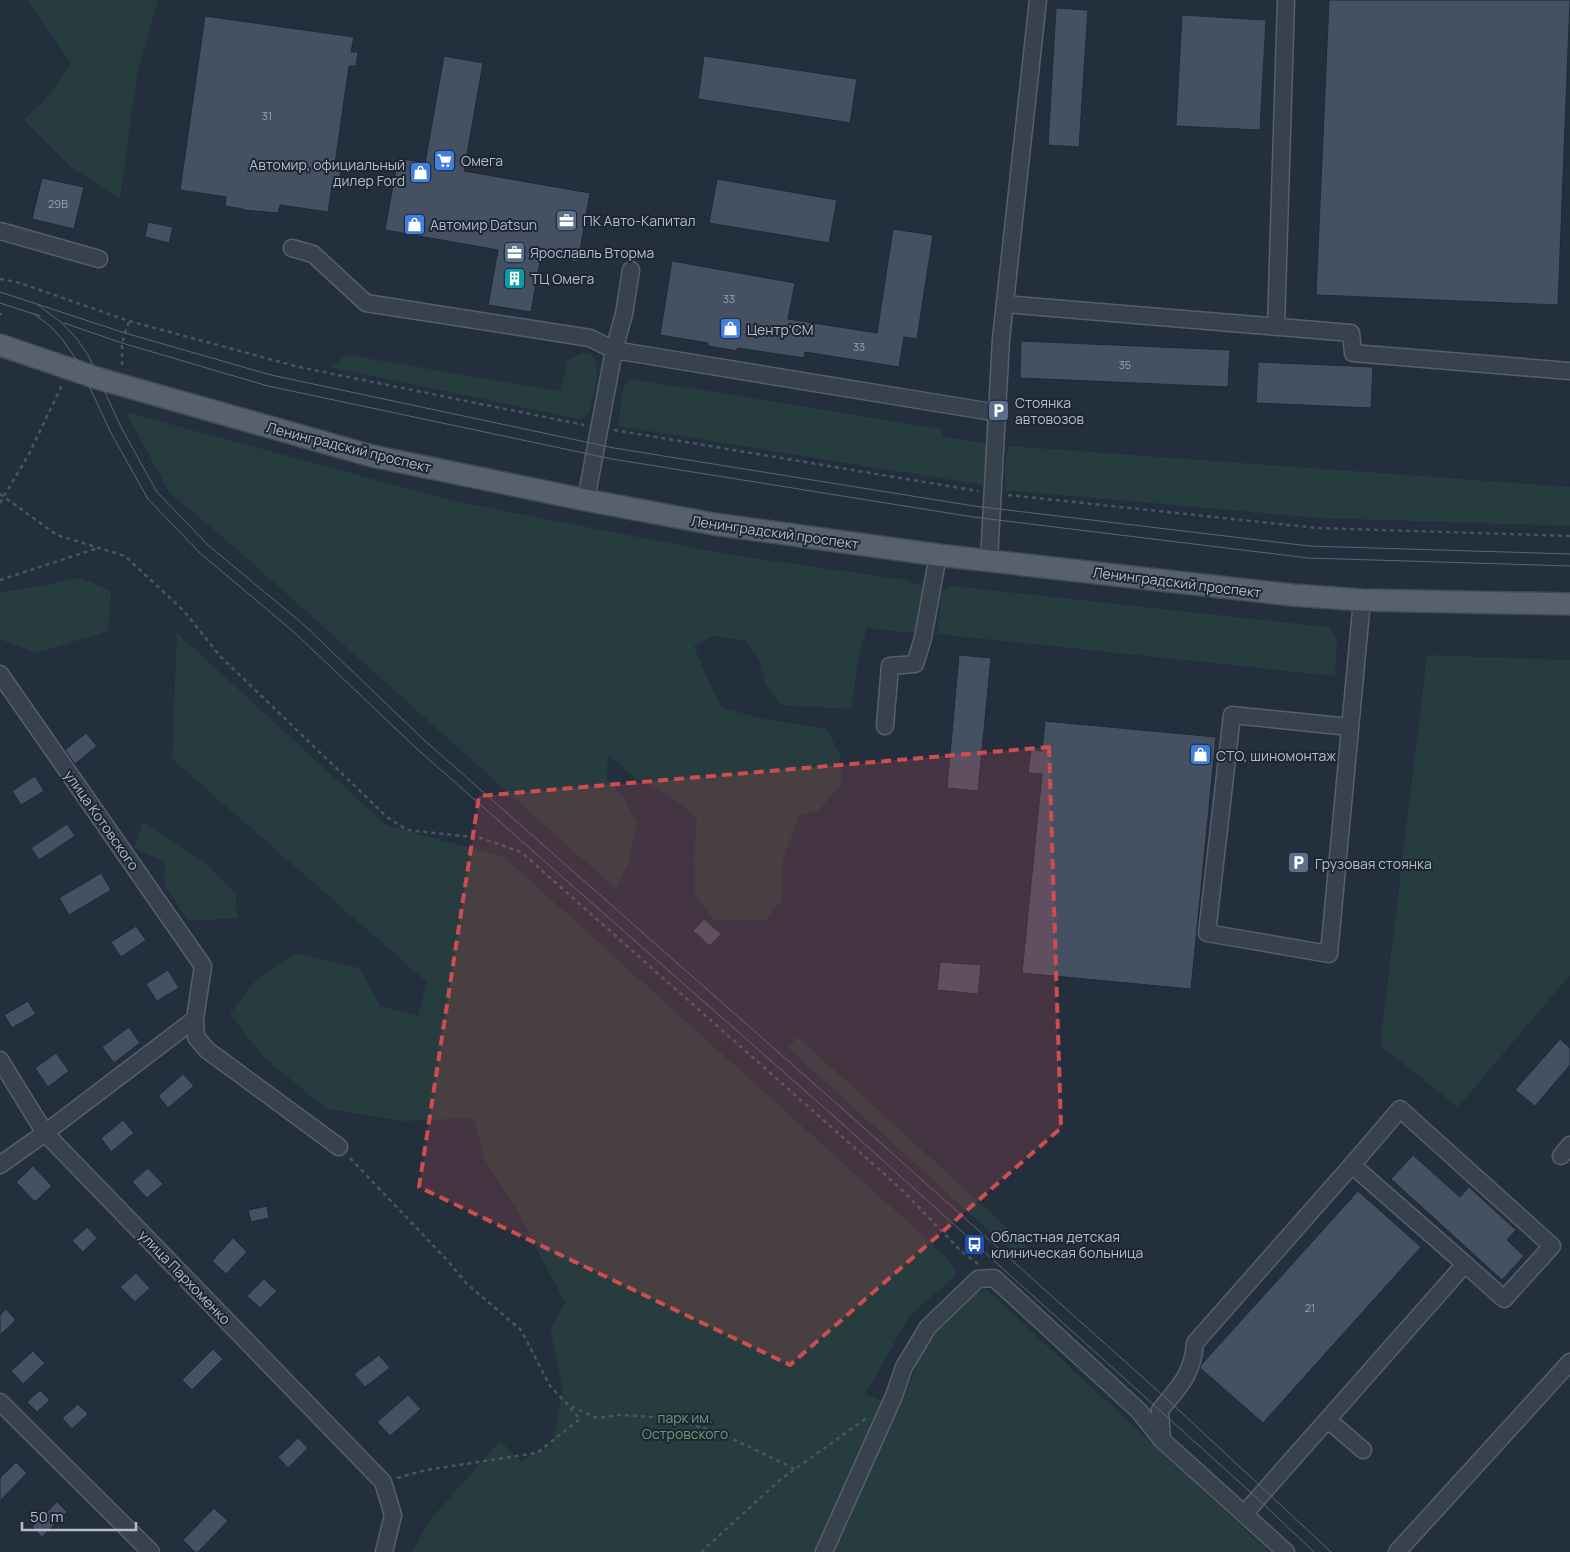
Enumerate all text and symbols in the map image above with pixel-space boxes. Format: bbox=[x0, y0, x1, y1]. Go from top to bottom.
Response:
house number: 31 bbox=[262, 108, 272, 123]
supermarket icon: Омега bbox=[433, 148, 457, 172]
place label: Омега bbox=[461, 151, 503, 170]
place label: Автомир, официальный дилер Ford bbox=[249, 155, 405, 190]
shop icon: Автомир, официальный дилер Ford bbox=[409, 160, 433, 184]
house number: 29В bbox=[48, 196, 68, 211]
office icon: ПК Авто-Капитал bbox=[555, 208, 579, 232]
place label: ПК Авто-Капитал bbox=[583, 211, 696, 230]
shop icon: Автомир Datsun bbox=[402, 212, 426, 236]
place label: Автомир Datsun bbox=[430, 215, 537, 234]
office icon: Ярославль Вторма bbox=[502, 240, 526, 264]
place label: Ярославль Вторма bbox=[530, 243, 654, 262]
building icon: ТЦ Омега bbox=[503, 266, 527, 290]
place label: ТЦ Омега bbox=[531, 269, 594, 288]
house number: 33 bbox=[723, 291, 735, 306]
shop icon: Центр'СМ bbox=[719, 317, 743, 341]
place label: Центр'СМ bbox=[747, 320, 814, 339]
house number: 33 bbox=[853, 339, 865, 354]
house number: 35 bbox=[1119, 357, 1131, 372]
place label: Стоянка автовозов bbox=[1015, 393, 1085, 428]
parking icon: Стоянка автовозов bbox=[987, 398, 1011, 422]
street label: Ленинградский проспект bbox=[265, 417, 433, 477]
street label: Ленинградский проспект bbox=[690, 511, 860, 553]
street label: Ленинградский проспект bbox=[1092, 562, 1262, 602]
shop icon: СТО, шиномонтаж bbox=[1188, 743, 1212, 767]
place label: СТО, шиномонтаж bbox=[1216, 746, 1336, 765]
street label: улица Котовского bbox=[60, 766, 144, 874]
parking icon: Грузовая стоянка bbox=[1287, 851, 1311, 875]
place label: Грузовая стоянка bbox=[1315, 854, 1432, 873]
street label: улица Пархоменко bbox=[135, 1226, 235, 1328]
place label: Областная детская клиническая больница bbox=[991, 1227, 1143, 1262]
bus stop icon: Областная детская клиническая больница bbox=[963, 1232, 987, 1256]
house number: 21 bbox=[1305, 1300, 1315, 1315]
park label: парк им. Островского bbox=[642, 1408, 728, 1443]
scale bar bbox=[22, 1500, 136, 1532]
text: 50 m bbox=[30, 1506, 64, 1527]

